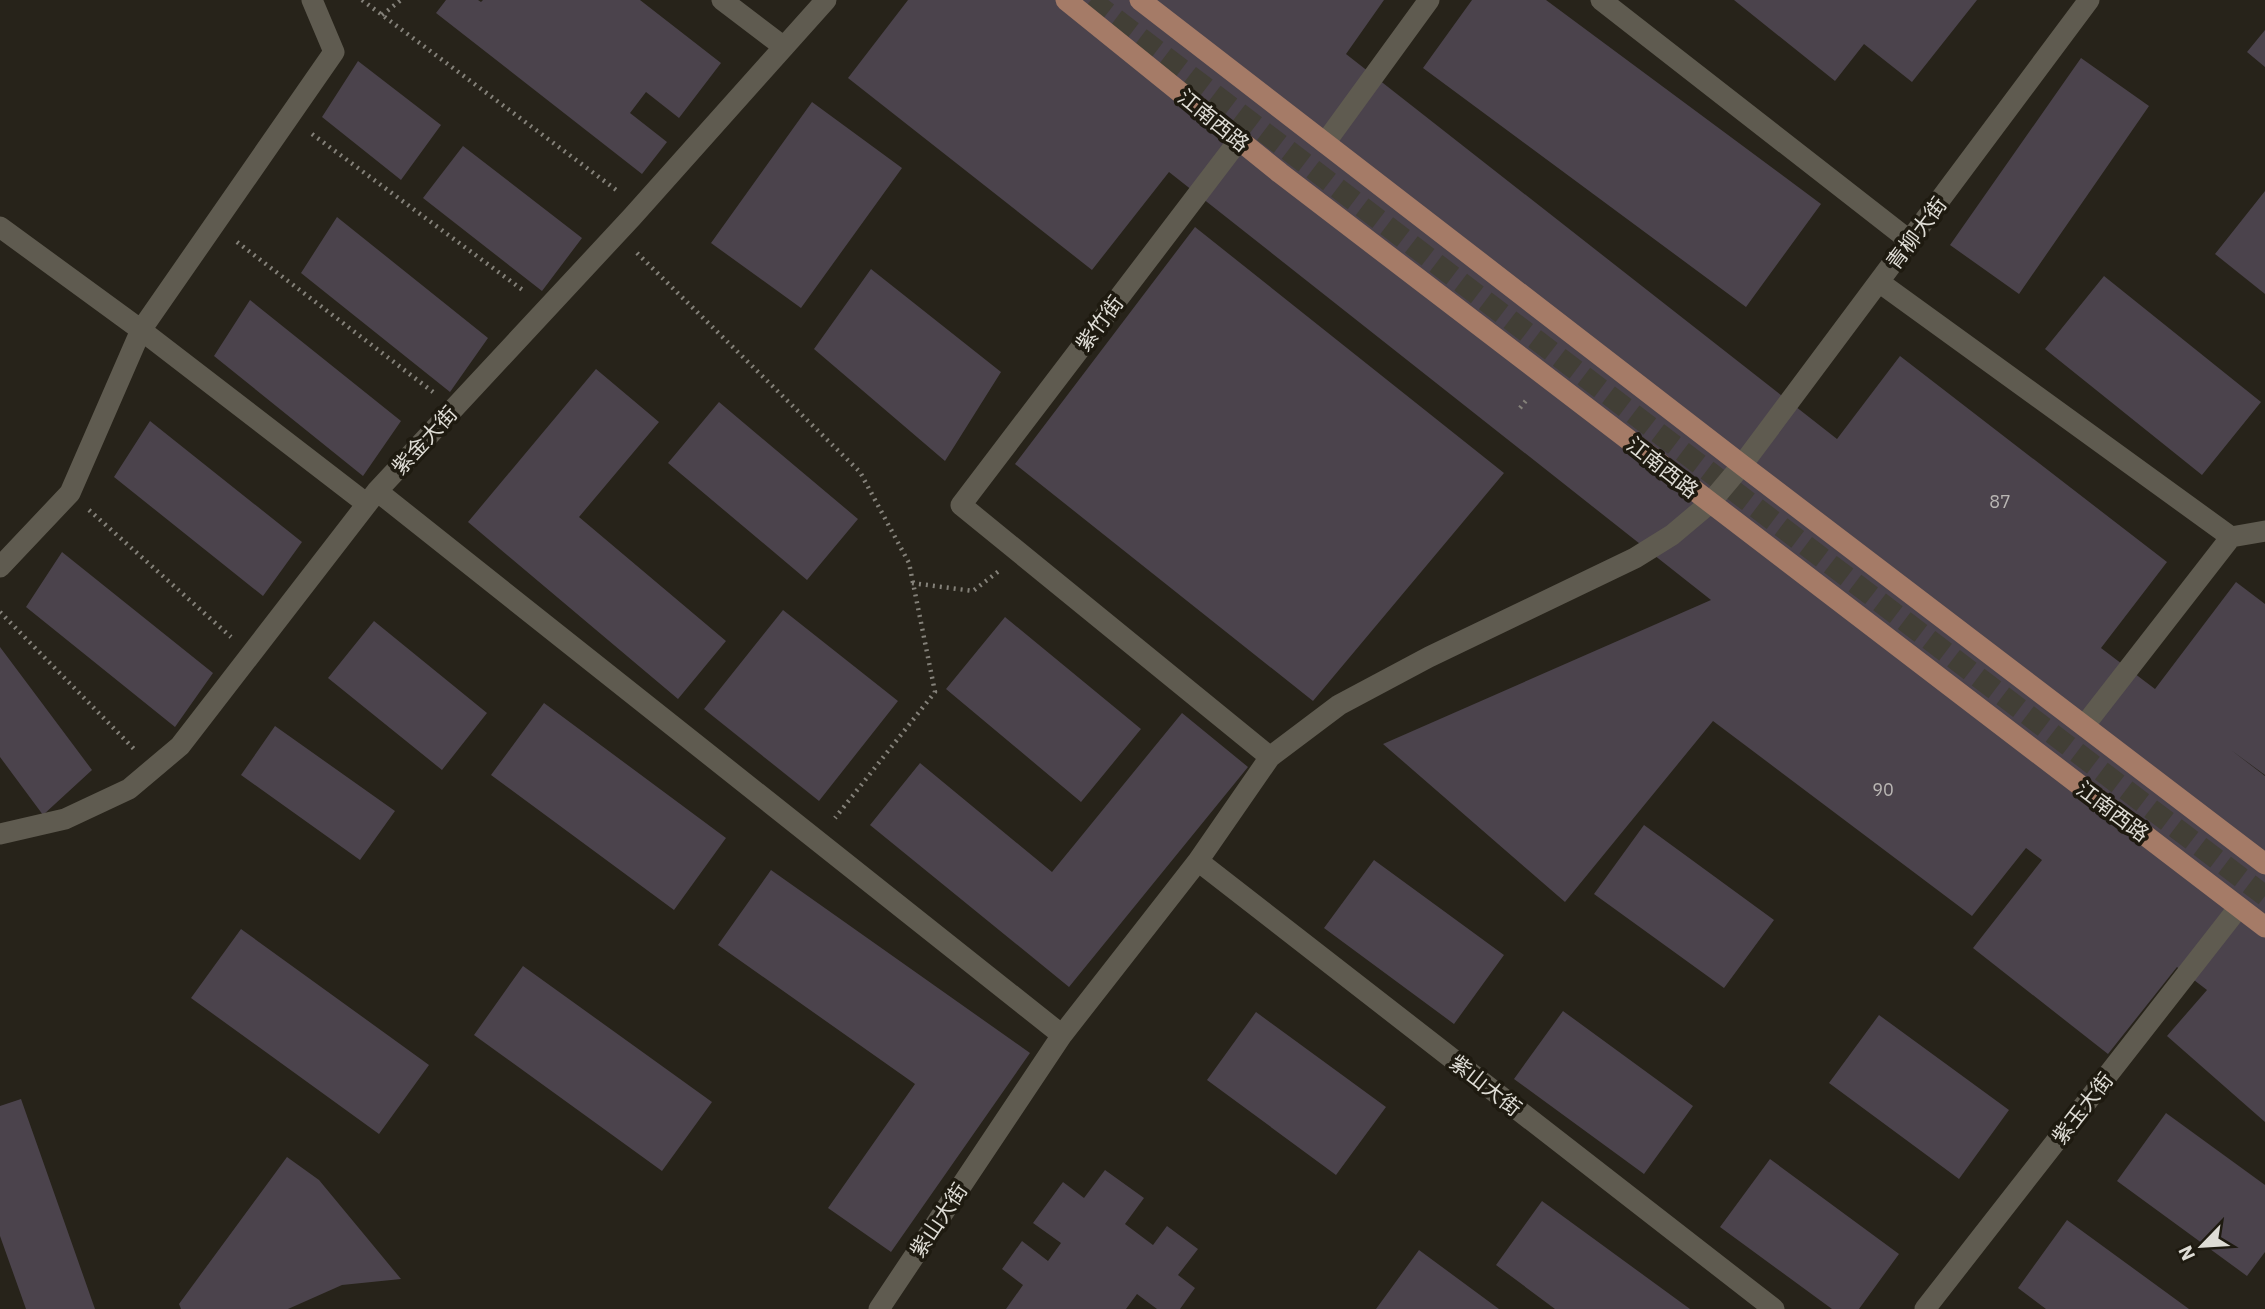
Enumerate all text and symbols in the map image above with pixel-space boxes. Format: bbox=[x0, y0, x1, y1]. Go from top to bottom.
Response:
street label: 江南西路 bbox=[1173, 83, 1255, 157]
street label: 青柳大街 bbox=[1880, 191, 1952, 275]
street label: 紫竹街 bbox=[1069, 289, 1129, 357]
street label: 紫金大街 bbox=[385, 400, 463, 480]
street label: 江南西路 bbox=[1621, 430, 1705, 504]
house number: 87 bbox=[1989, 490, 2011, 513]
street label: 江南西路 bbox=[2071, 775, 2155, 847]
house number: 90 bbox=[1872, 778, 1894, 801]
street label: 紫山大街 bbox=[1444, 1048, 1528, 1122]
street label: 紫玉大街 bbox=[2045, 1066, 2119, 1150]
street label: 紫山大街 bbox=[903, 1177, 973, 1263]
north arrow bbox=[2167, 1211, 2237, 1281]
text: N bbox=[2173, 1242, 2200, 1264]

